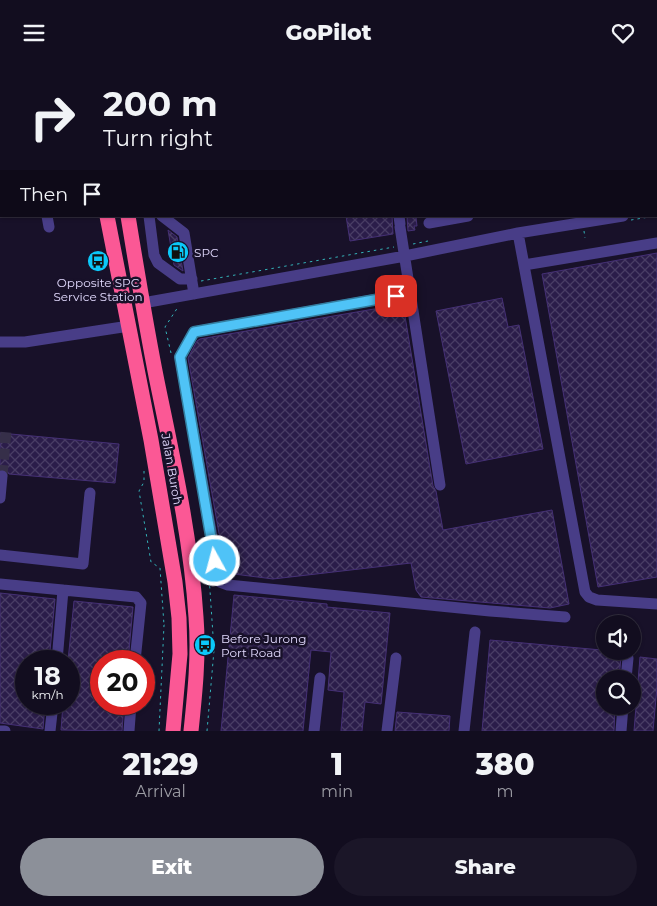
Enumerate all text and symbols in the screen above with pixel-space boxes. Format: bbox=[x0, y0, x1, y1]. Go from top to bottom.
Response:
icon: menu bbox=[20, 19, 48, 47]
text: GoPilot bbox=[285, 19, 372, 46]
icon: heart bbox=[609, 19, 637, 47]
text: 200 m bbox=[103, 82, 218, 125]
icon: right bbox=[20, 85, 85, 150]
text: Turn right bbox=[103, 125, 213, 152]
icon: arrive bbox=[78, 180, 106, 208]
text: Then bbox=[20, 183, 68, 206]
fuel station icon: SPC bbox=[166, 240, 190, 264]
place label: SPC bbox=[194, 245, 219, 260]
bus stop icon: Opposite SPC Service Station bbox=[86, 249, 110, 273]
place label: Opposite SPC Service Station bbox=[53, 275, 143, 304]
pin bbox=[375, 275, 417, 317]
icon: arrive bbox=[382, 282, 410, 310]
street label: Jalan Buroh bbox=[158, 431, 186, 506]
position arrow bbox=[188, 534, 240, 586]
map controls bbox=[596, 615, 641, 715]
button: sound bbox=[596, 615, 641, 660]
place label: Before Jurong Port Road bbox=[221, 631, 306, 660]
bus stop icon: Before Jurong Port Road bbox=[193, 633, 217, 657]
speed limit sign: 20 bbox=[90, 650, 155, 715]
text: 18 bbox=[34, 661, 61, 691]
button: search bbox=[596, 670, 641, 715]
text: km/h bbox=[31, 687, 64, 702]
text: 21:29 bbox=[123, 746, 199, 783]
text: 1 bbox=[331, 746, 343, 783]
text: 380 bbox=[476, 746, 534, 783]
text: Arrival bbox=[135, 782, 186, 801]
text: min bbox=[321, 782, 353, 801]
text: m bbox=[497, 782, 514, 801]
button: Exit bbox=[20, 838, 324, 896]
button: Share bbox=[334, 838, 637, 896]

